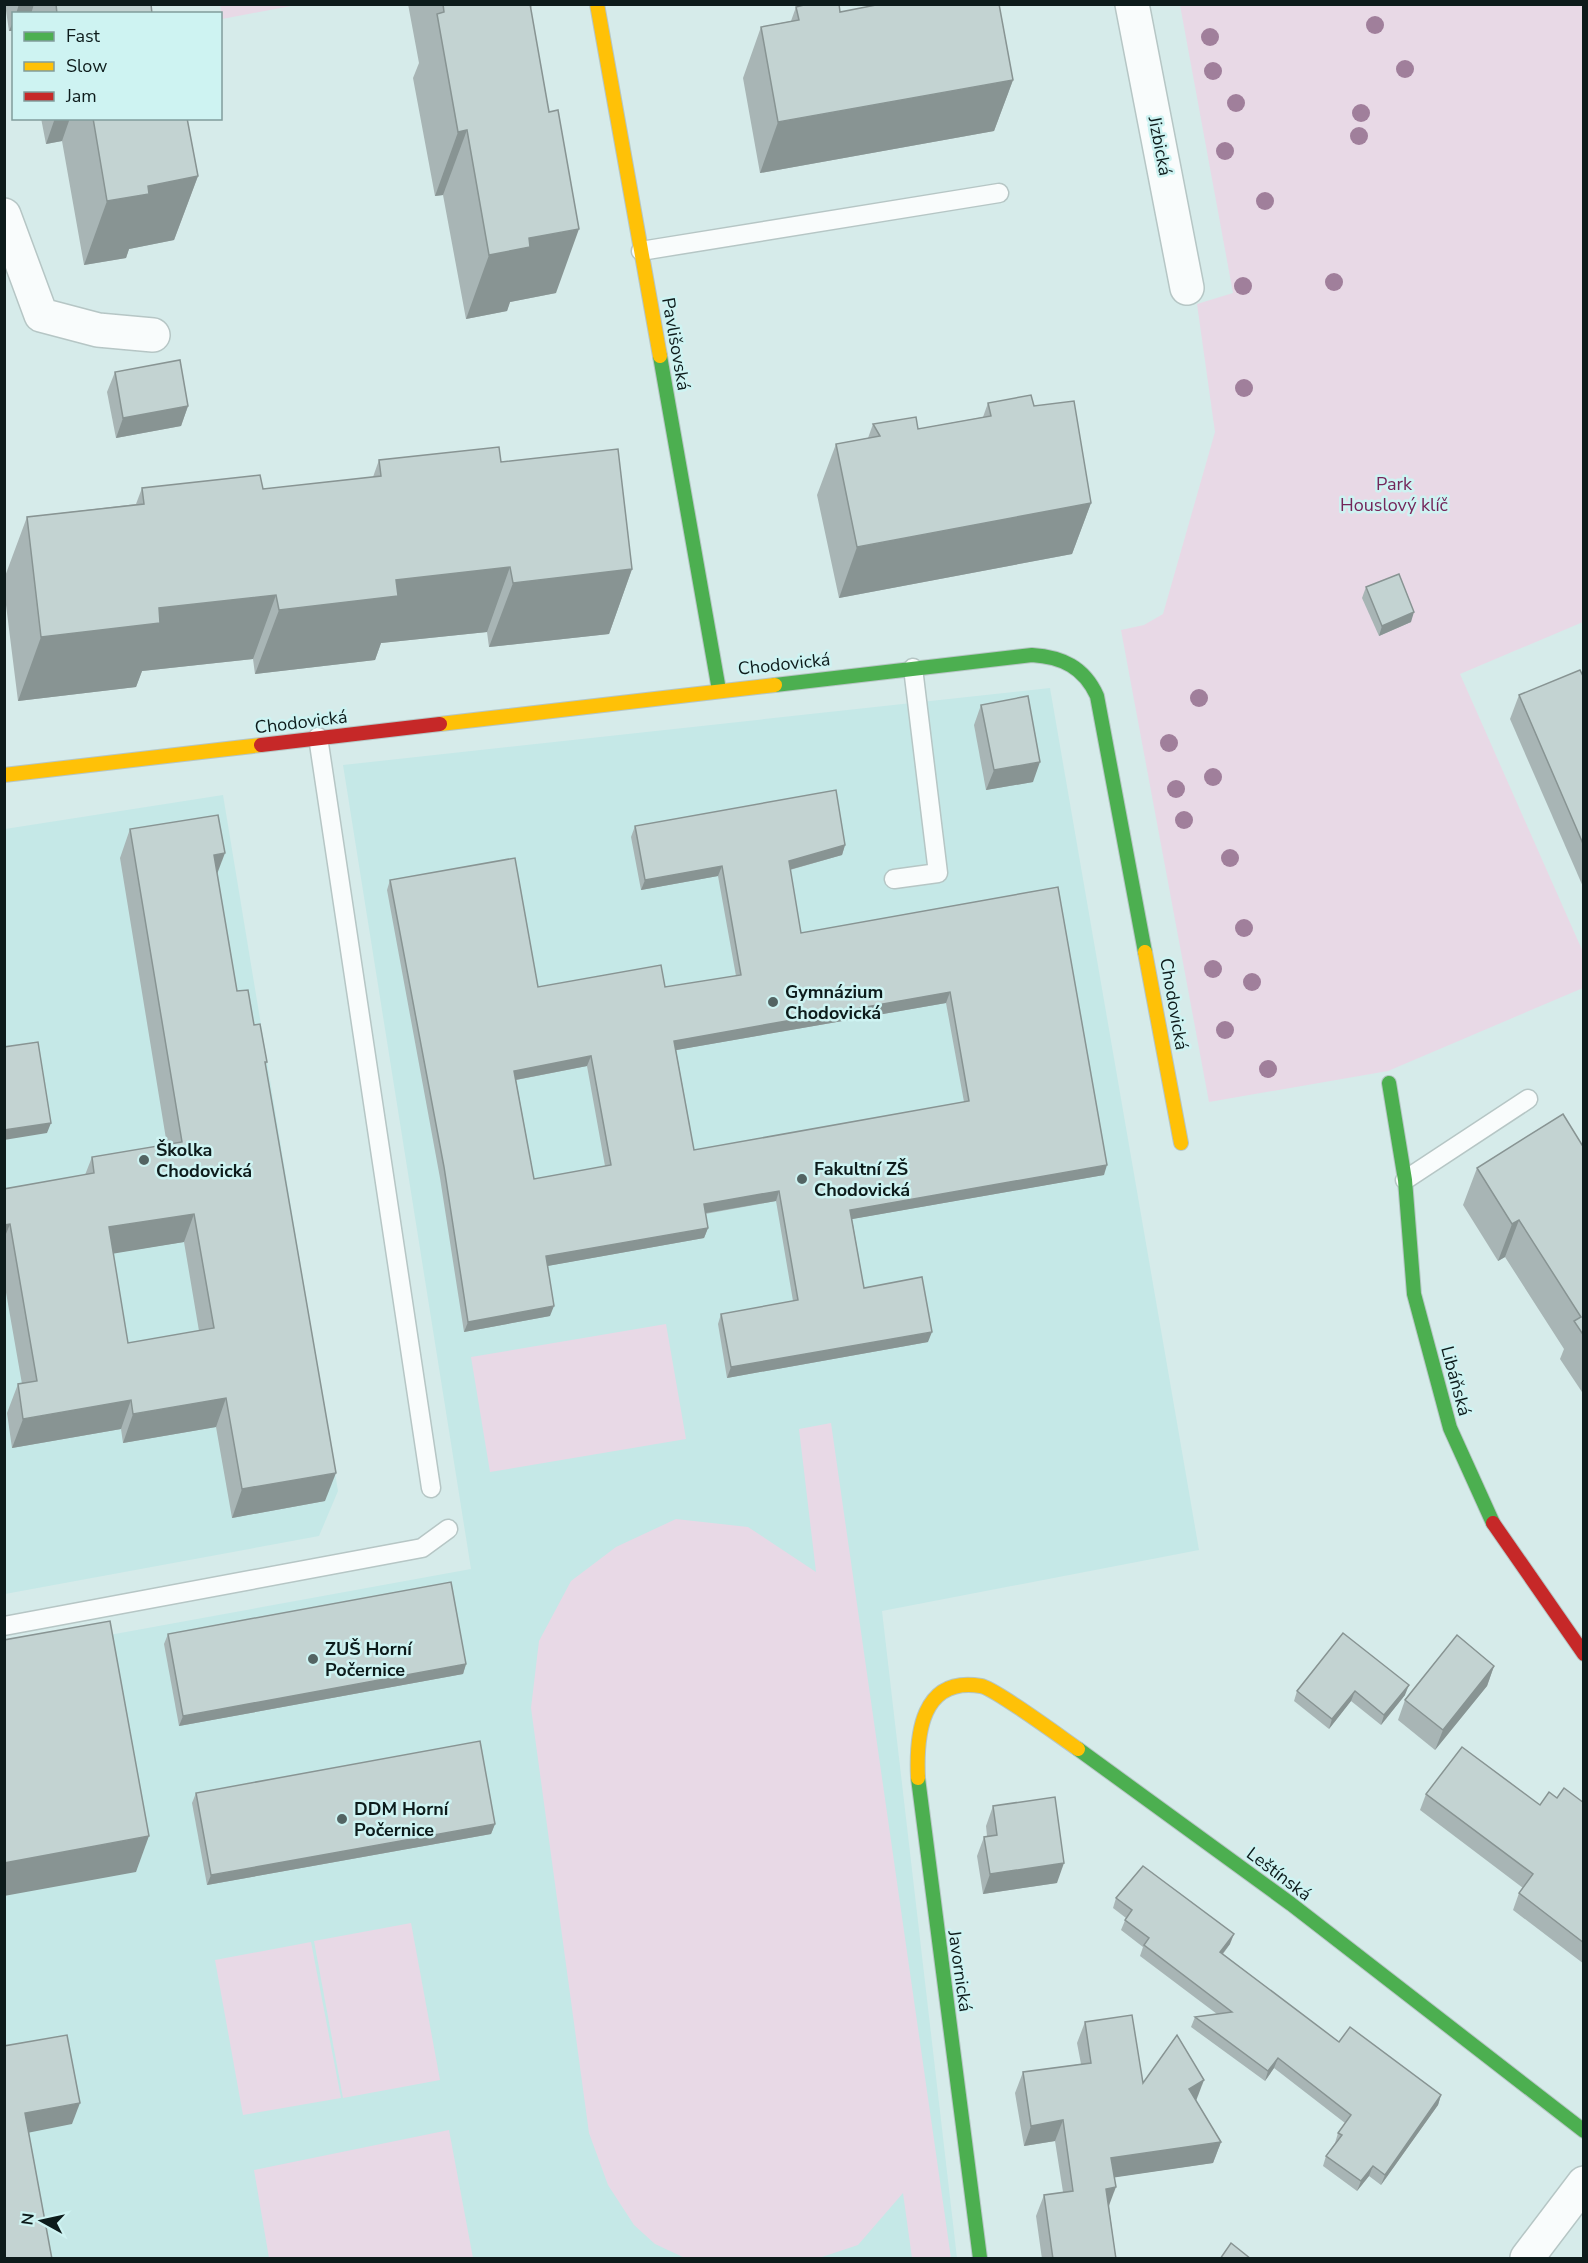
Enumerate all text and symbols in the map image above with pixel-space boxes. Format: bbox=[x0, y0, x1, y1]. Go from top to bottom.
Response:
legend bbox=[12, 12, 222, 120]
text: Fast bbox=[66, 24, 101, 48]
text: Slow bbox=[66, 54, 107, 78]
text: Jam bbox=[65, 84, 97, 108]
street label: Jizbická bbox=[1142, 113, 1177, 178]
street label: Pavlišovská bbox=[656, 296, 696, 392]
park label: Park Houslový klíč bbox=[1340, 472, 1448, 517]
street label: Chodovická bbox=[737, 647, 831, 681]
street label: Chodovická bbox=[253, 704, 349, 740]
street label: Chodovická bbox=[1154, 956, 1194, 1052]
place label: Gymnázium Chodovická bbox=[785, 980, 883, 1025]
marker: Gymnázium Chodovická bbox=[766, 995, 780, 1009]
place label: Školka Chodovická bbox=[156, 1138, 252, 1183]
marker: Školka Chodovická bbox=[137, 1153, 151, 1167]
place label: Fakultní ZŠ Chodovická bbox=[814, 1157, 910, 1202]
marker: Fakultní ZŠ Chodovická bbox=[795, 1172, 809, 1186]
street label: Libáňská bbox=[1435, 1343, 1477, 1419]
place label: ZUŠ Horní Počernice bbox=[325, 1637, 413, 1682]
marker: ZUŠ Horní Počernice bbox=[306, 1652, 320, 1666]
place label: DDM Horní Počernice bbox=[354, 1797, 450, 1842]
marker: DDM Horní Počernice bbox=[335, 1812, 349, 1826]
street label: Leštínská bbox=[1242, 1842, 1316, 1906]
street label: Javornická bbox=[942, 1928, 978, 2013]
north arrow bbox=[12, 2191, 72, 2251]
text: N bbox=[16, 2212, 40, 2227]

